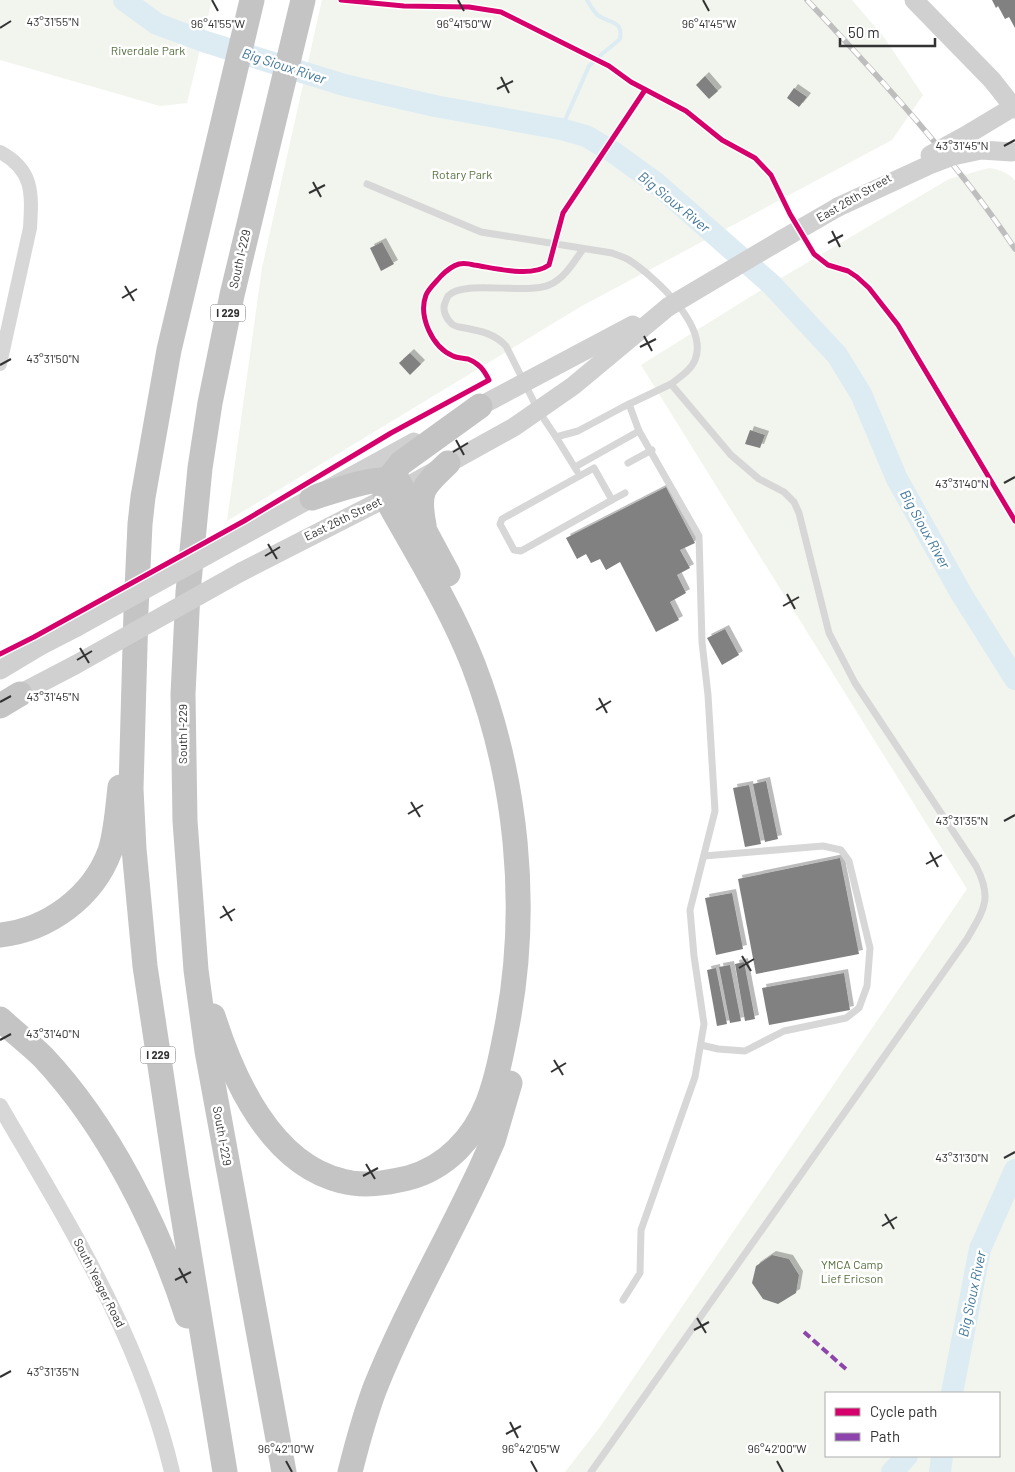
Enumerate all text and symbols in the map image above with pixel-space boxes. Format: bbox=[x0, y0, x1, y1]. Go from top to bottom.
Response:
text: 43°31'55"N bbox=[27, 14, 79, 28]
scale bar bbox=[840, 15, 935, 47]
text: 96°41'55"W bbox=[191, 16, 246, 30]
text: 96°41'50"W bbox=[437, 16, 492, 30]
text: 96°41'45"W bbox=[682, 16, 737, 30]
text: 50 m bbox=[848, 23, 880, 41]
park label: Riverdale Park bbox=[111, 43, 185, 57]
water label: Big Sioux River bbox=[240, 44, 329, 87]
text: 43°31'45"N bbox=[935, 138, 989, 152]
park label: Rotary Park bbox=[432, 167, 492, 181]
water label: Big Sioux River bbox=[635, 167, 714, 236]
street label: East 26th Street bbox=[813, 170, 894, 224]
street label: South I-229 bbox=[225, 228, 253, 290]
road number: I 229 bbox=[210, 304, 246, 322]
text: 43°31'50"N bbox=[26, 351, 80, 365]
text: 43°31'40"N bbox=[935, 476, 989, 490]
water label: Big Sioux River bbox=[897, 486, 955, 572]
street label: East 26th Street bbox=[302, 493, 384, 543]
text: 43°31'45"N bbox=[26, 689, 80, 703]
street label: South I-229 bbox=[175, 704, 189, 764]
text: 43°31'35"N bbox=[936, 813, 988, 827]
text: 43°31'40"N bbox=[26, 1026, 80, 1040]
road number: I 229 bbox=[140, 1046, 176, 1064]
street label: South I-229 bbox=[211, 1105, 235, 1167]
text: 43°31'30"N bbox=[935, 1150, 989, 1164]
street label: South Yeager Road bbox=[71, 1236, 128, 1329]
water label: Big Sioux River bbox=[954, 1248, 989, 1338]
park label: YMCA Camp Lief Ericson bbox=[821, 1257, 883, 1285]
text: 43°31'35"N bbox=[27, 1364, 79, 1378]
legend bbox=[825, 1392, 1000, 1457]
text: Cycle path bbox=[870, 1402, 937, 1420]
text: Path bbox=[870, 1427, 900, 1445]
text: 96°42'10"W bbox=[258, 1441, 315, 1455]
text: 96°42'05"W bbox=[502, 1441, 561, 1455]
text: 96°42'00"W bbox=[748, 1441, 807, 1455]

